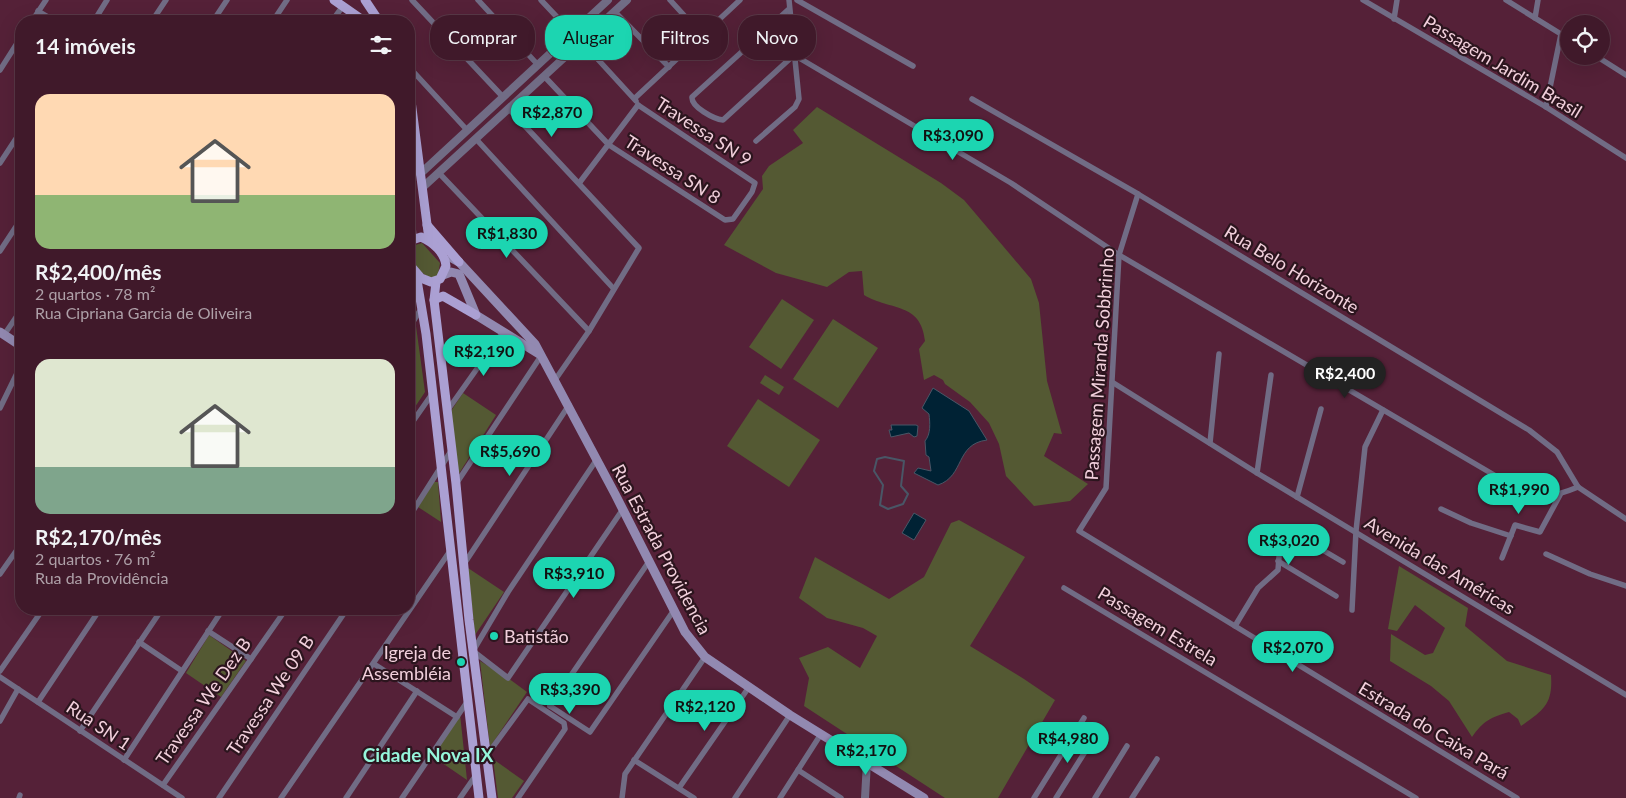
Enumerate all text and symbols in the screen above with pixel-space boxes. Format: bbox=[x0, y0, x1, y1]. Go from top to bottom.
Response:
street label: Passagem Jardim Brasil bbox=[1420, 10, 1586, 122]
chip: Comprar bbox=[430, 15, 535, 60]
chip: Alugar bbox=[545, 15, 632, 60]
chip: Filtros bbox=[642, 15, 728, 60]
chip: Novo bbox=[738, 15, 816, 60]
map controls bbox=[1560, 15, 1610, 65]
button: locate bbox=[1560, 15, 1610, 65]
icon: filters bbox=[367, 31, 395, 59]
text: 14 imóveis bbox=[35, 33, 136, 58]
street label: Travessa SN 9 bbox=[652, 92, 756, 170]
pin: R$2,870 bbox=[506, 96, 598, 138]
text: R$2,870 bbox=[522, 102, 582, 121]
pin: R$3,090 bbox=[907, 119, 999, 161]
text: R$3,090 bbox=[923, 125, 983, 144]
icon: home bbox=[170, 126, 260, 216]
street label: Travessa SN 8 bbox=[621, 130, 725, 208]
pin: R$1,830 bbox=[461, 216, 553, 259]
street label: Rua Belo Horizonte bbox=[1221, 220, 1363, 318]
text: R$1,830 bbox=[477, 223, 537, 242]
street label: Passagem Miranda Sobbrinho bbox=[1080, 247, 1118, 481]
text: R$2,400/mês bbox=[35, 259, 162, 284]
text: 2 quartos · 78 m² bbox=[35, 284, 155, 303]
text: Rua Cipriana Garcia de Oliveira bbox=[35, 303, 252, 322]
pin: R$2,190 bbox=[438, 334, 530, 377]
text: R$2,190 bbox=[454, 341, 514, 360]
pin: R$2,400 bbox=[1299, 356, 1391, 399]
text: R$2,400 bbox=[1315, 363, 1375, 382]
icon: home bbox=[170, 391, 260, 481]
pin: R$5,690 bbox=[464, 434, 556, 477]
text: R$5,690 bbox=[480, 441, 540, 460]
street label: Rua Estrada Providencia bbox=[608, 460, 716, 638]
pin: R$1,990 bbox=[1473, 472, 1565, 515]
text: R$1,990 bbox=[1489, 479, 1549, 498]
street label: Avenida das Américas bbox=[1361, 511, 1519, 619]
text: R$2,170/mês bbox=[35, 524, 162, 549]
pin: R$3,020 bbox=[1243, 524, 1335, 566]
text: R$3,020 bbox=[1259, 530, 1319, 549]
text: 2 quartos · 76 m² bbox=[35, 549, 155, 568]
pin: R$3,910 bbox=[528, 556, 620, 599]
text: R$3,910 bbox=[544, 563, 604, 582]
text: Rua da Providência bbox=[35, 568, 168, 587]
street label: Passagem Estrela bbox=[1094, 582, 1222, 670]
place label: Batistão bbox=[504, 625, 569, 647]
marker: Batistão bbox=[488, 630, 500, 642]
pin: R$2,070 bbox=[1247, 630, 1339, 673]
street label: Travessa We 09 B bbox=[222, 631, 318, 759]
street label: Travessa We Dez B bbox=[151, 633, 255, 769]
text: R$2,070 bbox=[1263, 637, 1323, 656]
place label: Igreja de Assembléia bbox=[362, 641, 451, 684]
marker: Igreja de Assembléia bbox=[455, 656, 467, 668]
pin: R$3,390 bbox=[524, 672, 616, 715]
street label: Estrada do Caixa Pará bbox=[1355, 677, 1513, 783]
text: R$3,390 bbox=[540, 679, 600, 698]
pin: R$2,120 bbox=[659, 690, 751, 732]
street label: Rua SN 1 bbox=[63, 695, 135, 755]
text: R$2,120 bbox=[675, 696, 735, 715]
pin: R$4,980 bbox=[1022, 722, 1114, 764]
text: R$4,980 bbox=[1038, 728, 1098, 747]
pin: R$2,170 bbox=[820, 734, 912, 776]
text: R$2,170 bbox=[836, 740, 896, 759]
district label: Cidade Nova IX bbox=[363, 743, 494, 766]

